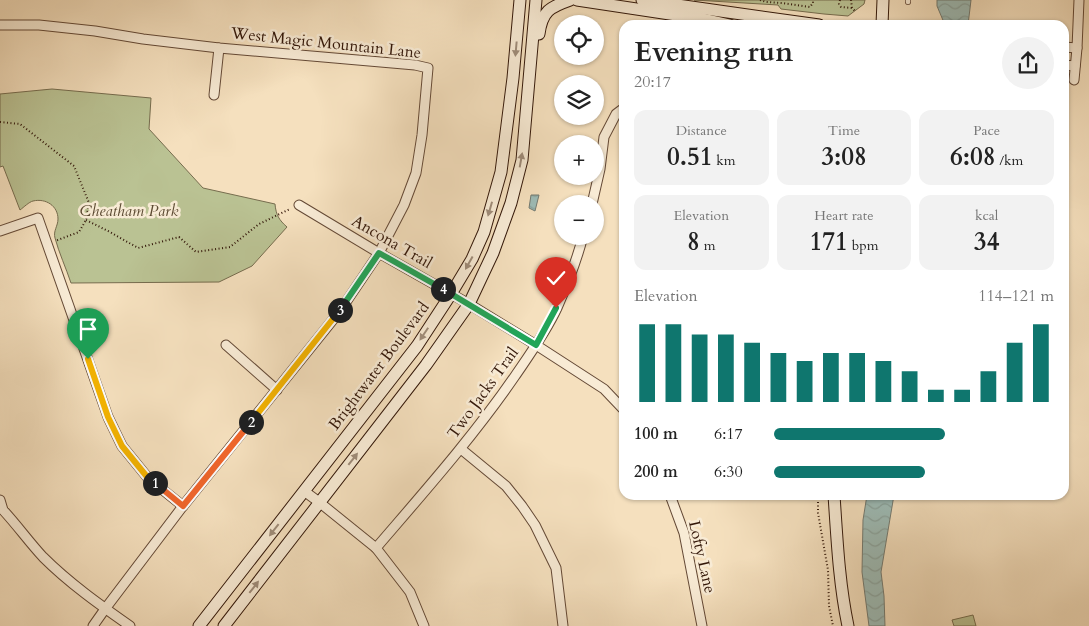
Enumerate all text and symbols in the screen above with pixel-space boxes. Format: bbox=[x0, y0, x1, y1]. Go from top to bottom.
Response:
map controls bbox=[554, 15, 604, 245]
button: locate bbox=[554, 15, 604, 65]
street label: West Magic Mountain Lane bbox=[229, 22, 422, 64]
text: Evening run bbox=[634, 33, 793, 71]
button: share bbox=[1002, 37, 1054, 89]
one-way arrow bbox=[512, 41, 520, 57]
text: 20:17 bbox=[634, 71, 671, 93]
button: layers bbox=[554, 75, 604, 125]
text: Distance bbox=[676, 121, 727, 140]
text: Time bbox=[828, 121, 860, 140]
text: Pace bbox=[973, 121, 1000, 140]
button: + bbox=[554, 135, 604, 185]
text: 0.51 bbox=[667, 140, 713, 174]
text: 3:08 bbox=[821, 140, 867, 174]
text: 6:08 bbox=[950, 140, 996, 174]
text: km bbox=[713, 151, 736, 170]
text: /km bbox=[996, 151, 1023, 170]
one-way arrow bbox=[518, 152, 526, 168]
button: − bbox=[554, 195, 604, 245]
park label: Cheatham Park bbox=[80, 200, 178, 222]
one-way arrow bbox=[486, 201, 494, 216]
text: Elevation bbox=[674, 206, 729, 225]
text: Heart rate bbox=[814, 206, 874, 225]
text: kcal bbox=[975, 206, 998, 225]
street label: Ancona Trail bbox=[348, 210, 436, 274]
text: 8 bbox=[687, 225, 700, 259]
text: 171 bbox=[809, 225, 848, 259]
text: 34 bbox=[974, 225, 999, 259]
text: m bbox=[700, 236, 716, 255]
text: bpm bbox=[848, 236, 878, 255]
one-way arrow bbox=[465, 256, 473, 271]
pin bbox=[535, 257, 577, 308]
icon: check bbox=[542, 264, 570, 292]
pin: 4 bbox=[430, 276, 456, 302]
text: 4 bbox=[440, 280, 447, 299]
text: Elevation bbox=[634, 285, 698, 307]
text: 114–121 m bbox=[978, 285, 1054, 307]
street label: Brightwater Boulevard bbox=[324, 297, 435, 435]
pin: 3 bbox=[328, 298, 352, 322]
text: 3 bbox=[337, 301, 344, 320]
pin bbox=[67, 308, 109, 359]
icon: arrive bbox=[74, 315, 102, 343]
one-way arrow bbox=[420, 328, 429, 341]
street label: Two Jacks Trail bbox=[442, 343, 524, 443]
pin: 2 bbox=[238, 410, 264, 434]
text: 2 bbox=[248, 413, 255, 432]
text: 100 m bbox=[634, 423, 678, 445]
text: 6:17 bbox=[714, 423, 743, 445]
one-way arrow bbox=[348, 453, 359, 466]
text: 200 m bbox=[634, 461, 678, 483]
text: 6:30 bbox=[714, 461, 743, 483]
pin: 1 bbox=[142, 470, 168, 496]
text: 1 bbox=[152, 474, 159, 493]
street label: Lofty Lane bbox=[683, 518, 721, 596]
one-way arrow bbox=[269, 523, 280, 536]
one-way arrow bbox=[249, 580, 259, 594]

